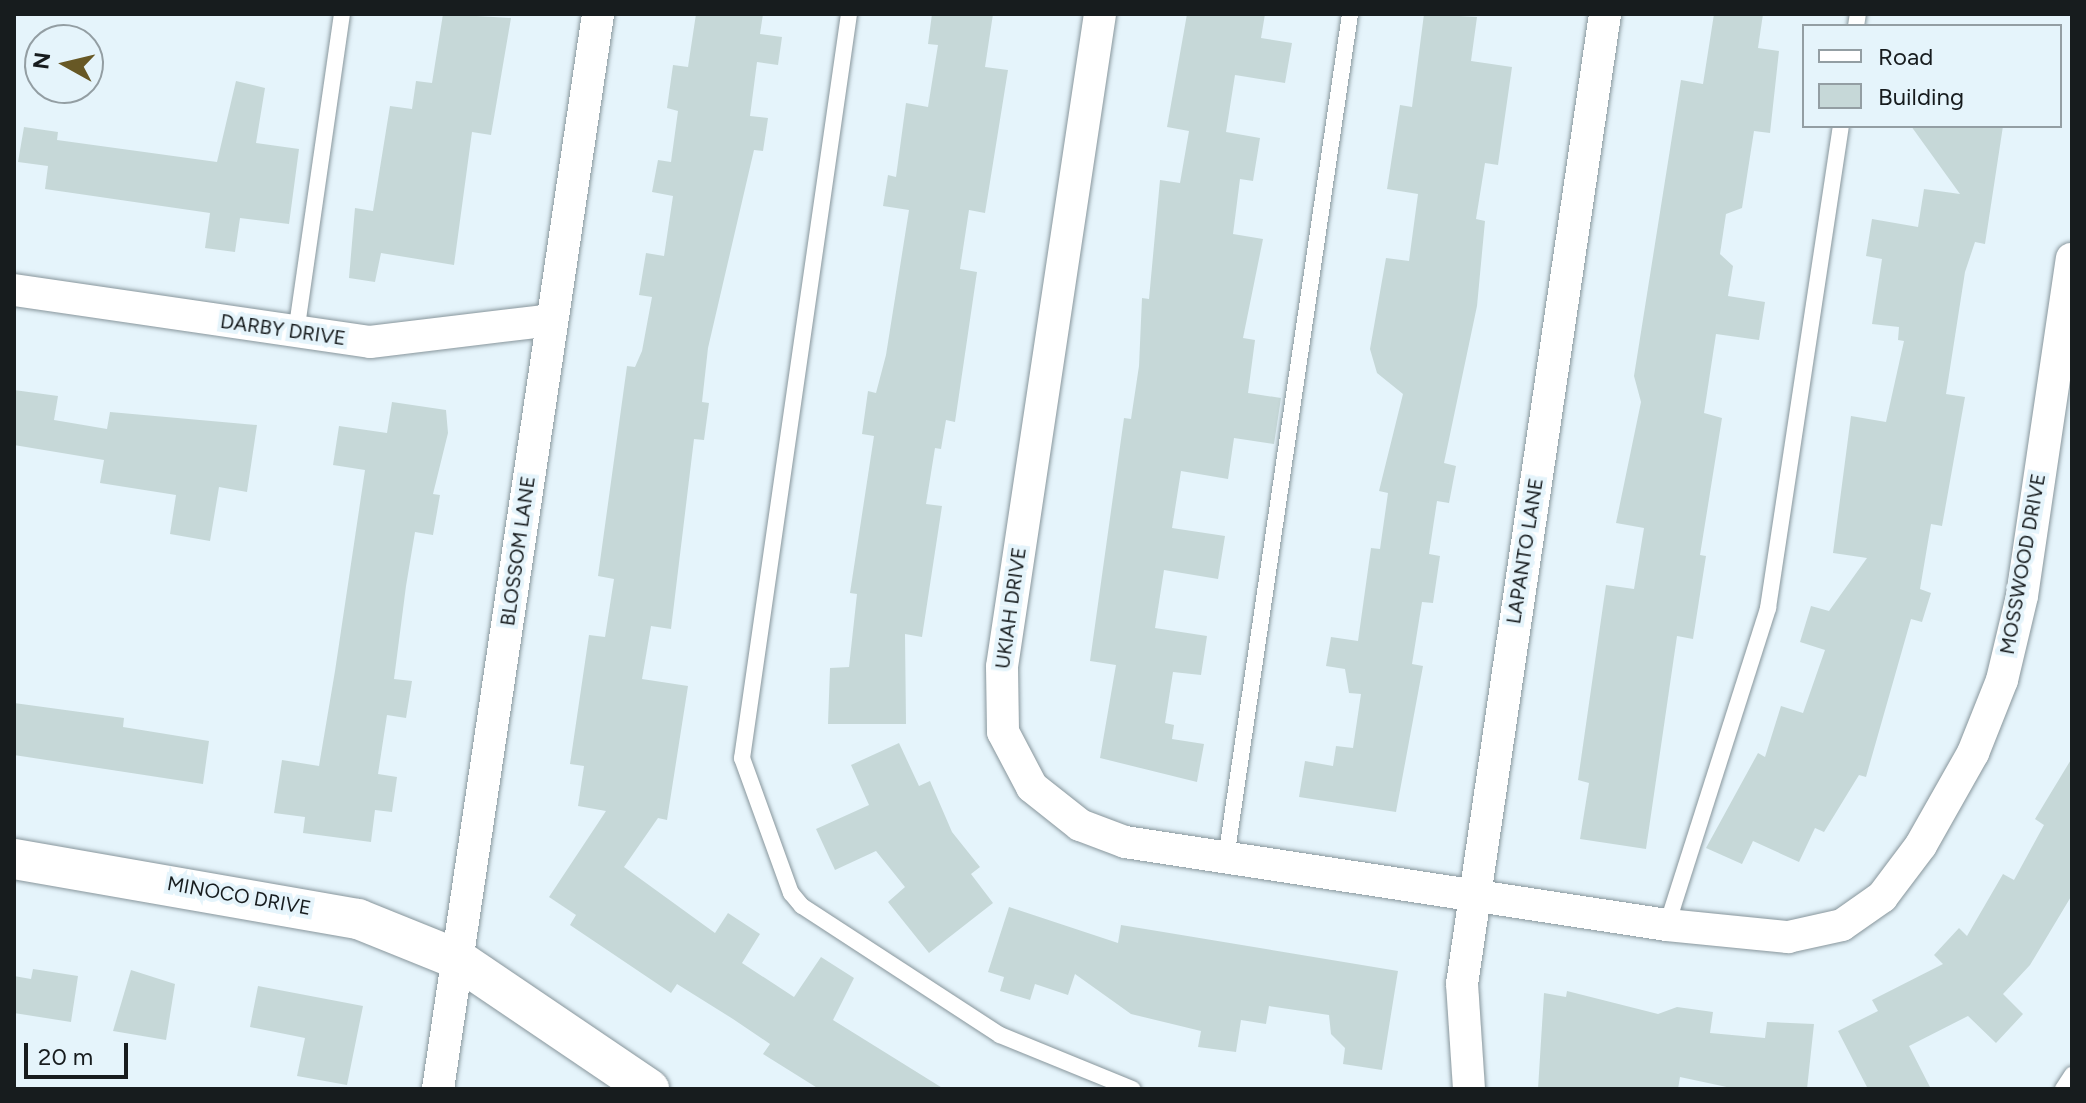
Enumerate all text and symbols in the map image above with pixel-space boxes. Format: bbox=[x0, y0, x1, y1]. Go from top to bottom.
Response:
north arrow bbox=[24, 24, 104, 104]
legend bbox=[1802, 24, 2062, 128]
text: Road bbox=[1878, 42, 1933, 71]
text: N bbox=[27, 51, 56, 71]
text: Building bbox=[1878, 82, 1964, 111]
street label: DARBY DRIVE bbox=[219, 309, 347, 351]
street label: MOSSWOOD DRIVE bbox=[1995, 472, 2051, 656]
street label: BLOSSOM LANE bbox=[496, 475, 540, 627]
street label: LAPANTO LANE bbox=[1502, 476, 1548, 626]
street label: UKIAH DRIVE bbox=[991, 546, 1031, 670]
street label: MINOCO DRIVE bbox=[165, 872, 313, 920]
scale bar bbox=[28, 1027, 132, 1077]
text: 20 m bbox=[38, 1042, 93, 1071]

